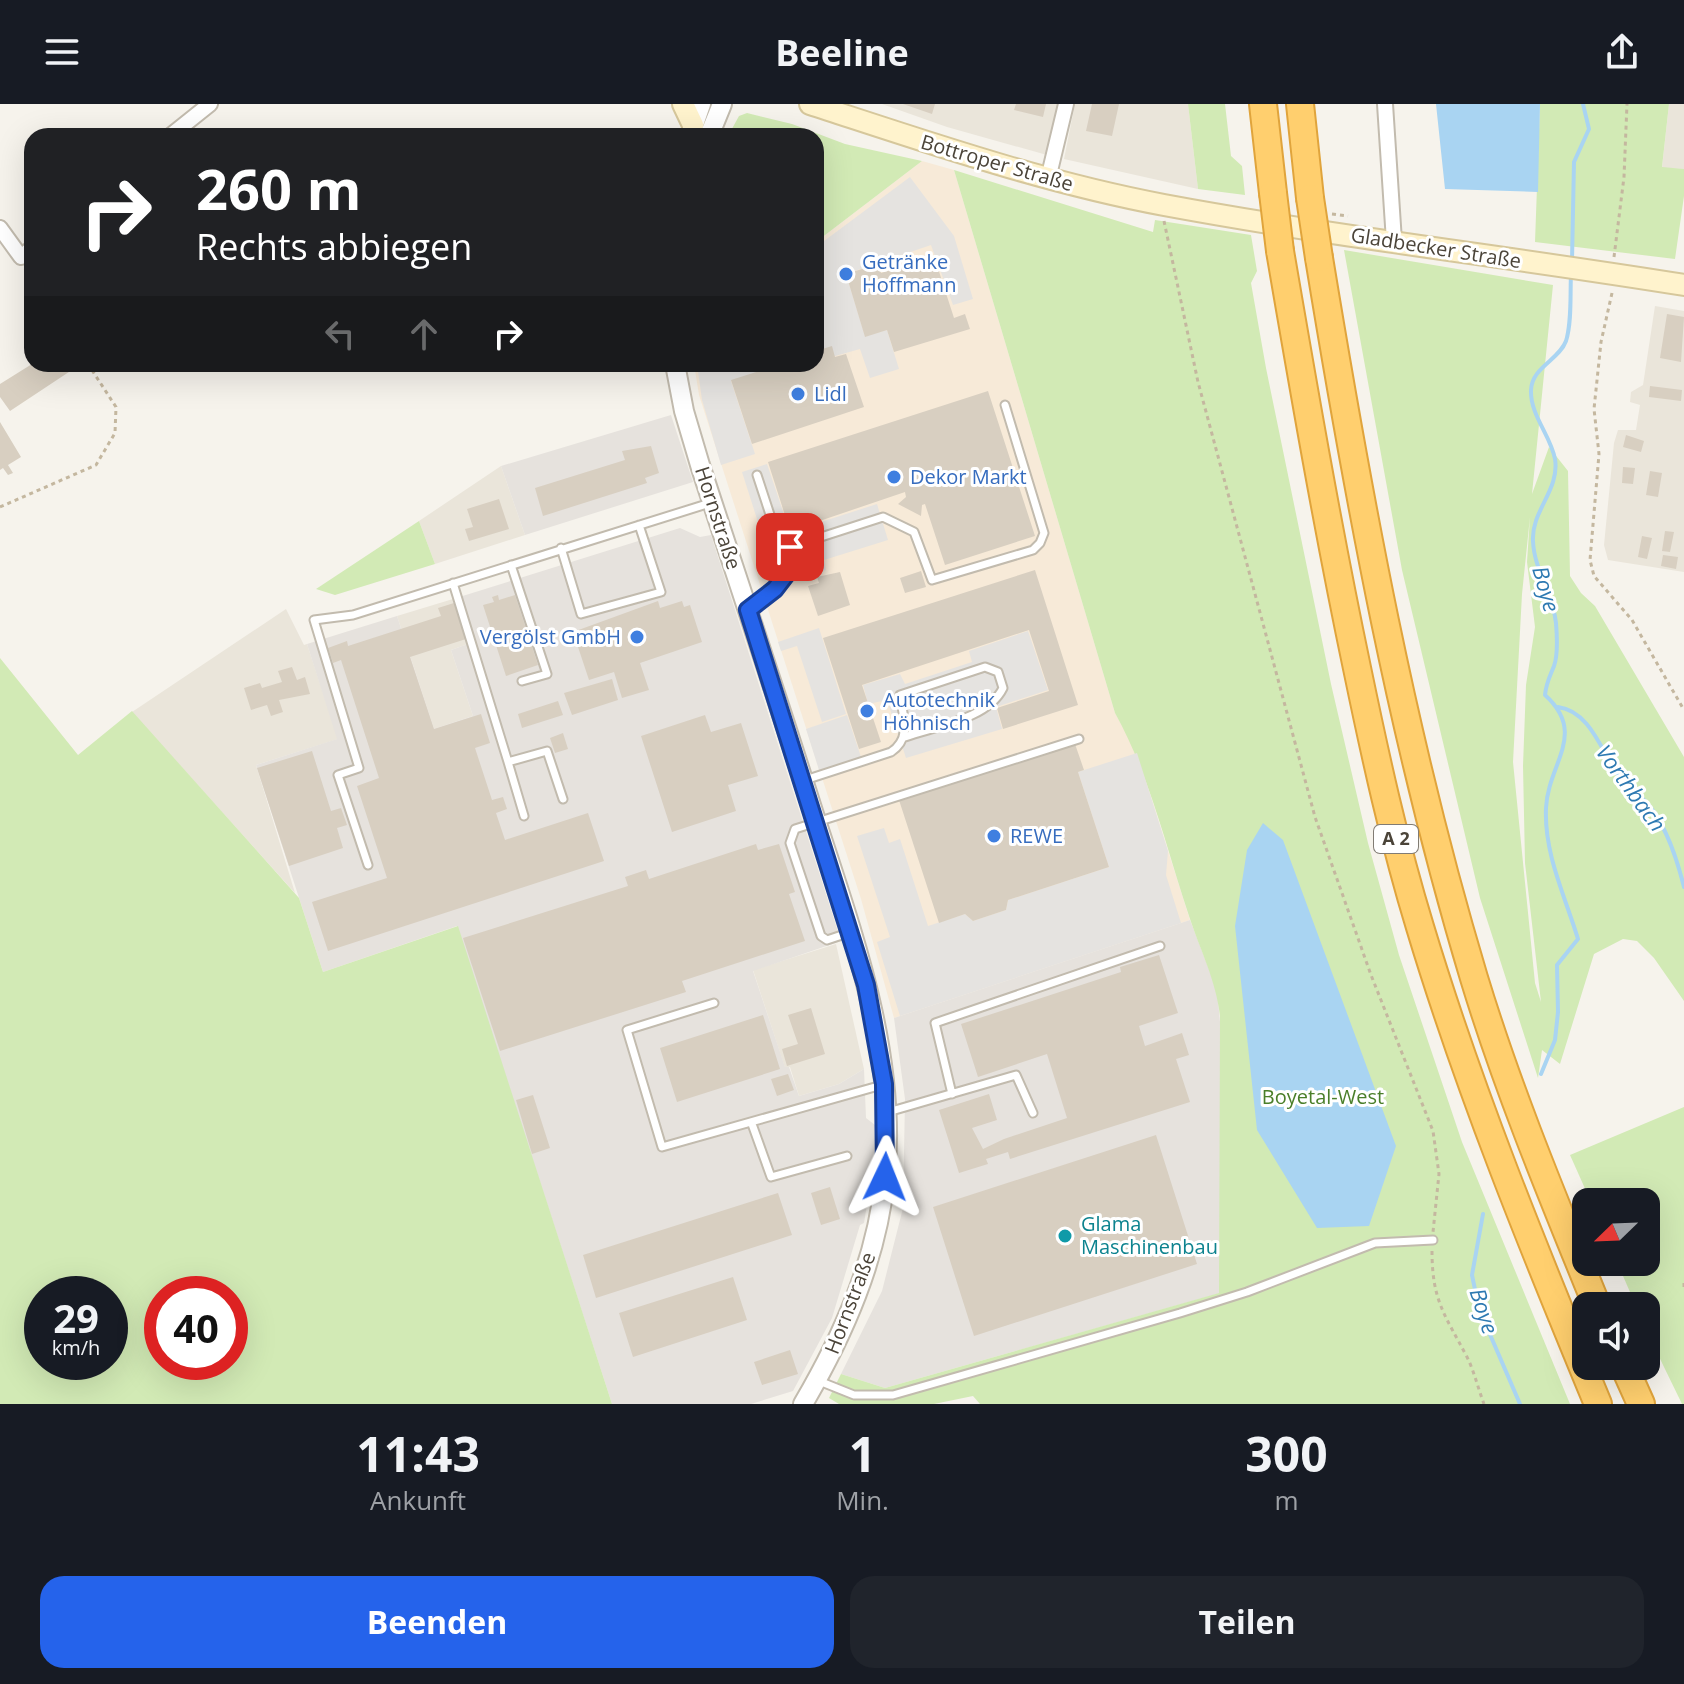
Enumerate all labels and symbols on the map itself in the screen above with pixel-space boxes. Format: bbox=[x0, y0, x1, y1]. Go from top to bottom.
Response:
street label: Bottroper Straße bbox=[918, 128, 1076, 197]
street label: Gladbecker Straße bbox=[1349, 221, 1523, 274]
place label: Getränke Hoffmann bbox=[862, 248, 956, 298]
marker: Getränke Hoffmann bbox=[837, 265, 855, 283]
place label: Lidl bbox=[814, 380, 847, 407]
marker: Lidl bbox=[789, 385, 807, 403]
street label: Hornstraße bbox=[689, 463, 748, 573]
place label: Dekor Markt bbox=[910, 463, 1027, 490]
marker: Dekor Markt bbox=[885, 468, 903, 486]
pin bbox=[756, 513, 824, 581]
water label: Boye bbox=[1526, 562, 1568, 615]
place label: Vergölst GmbH bbox=[480, 623, 621, 650]
marker: Vergölst GmbH bbox=[628, 628, 646, 646]
place label: Autotechnik Höhnisch bbox=[883, 686, 996, 736]
marker: Autotechnik Höhnisch bbox=[858, 702, 876, 720]
water label: Vorthbach bbox=[1590, 738, 1674, 837]
place label: REWE bbox=[1010, 822, 1063, 849]
road number: A 2 bbox=[1374, 825, 1418, 853]
marker: REWE bbox=[985, 827, 1003, 845]
park label: Boyetal-West bbox=[1262, 1083, 1384, 1110]
position arrow bbox=[843, 1135, 927, 1219]
north arrow bbox=[1572, 1188, 1660, 1276]
place label: Glama Maschinenbau bbox=[1081, 1210, 1218, 1260]
marker: Glama Maschinenbau bbox=[1056, 1227, 1074, 1245]
street label: Hornstraße bbox=[818, 1248, 881, 1358]
speed limit sign: 40 bbox=[144, 1276, 248, 1380]
water label: Boye bbox=[1463, 1284, 1506, 1338]

